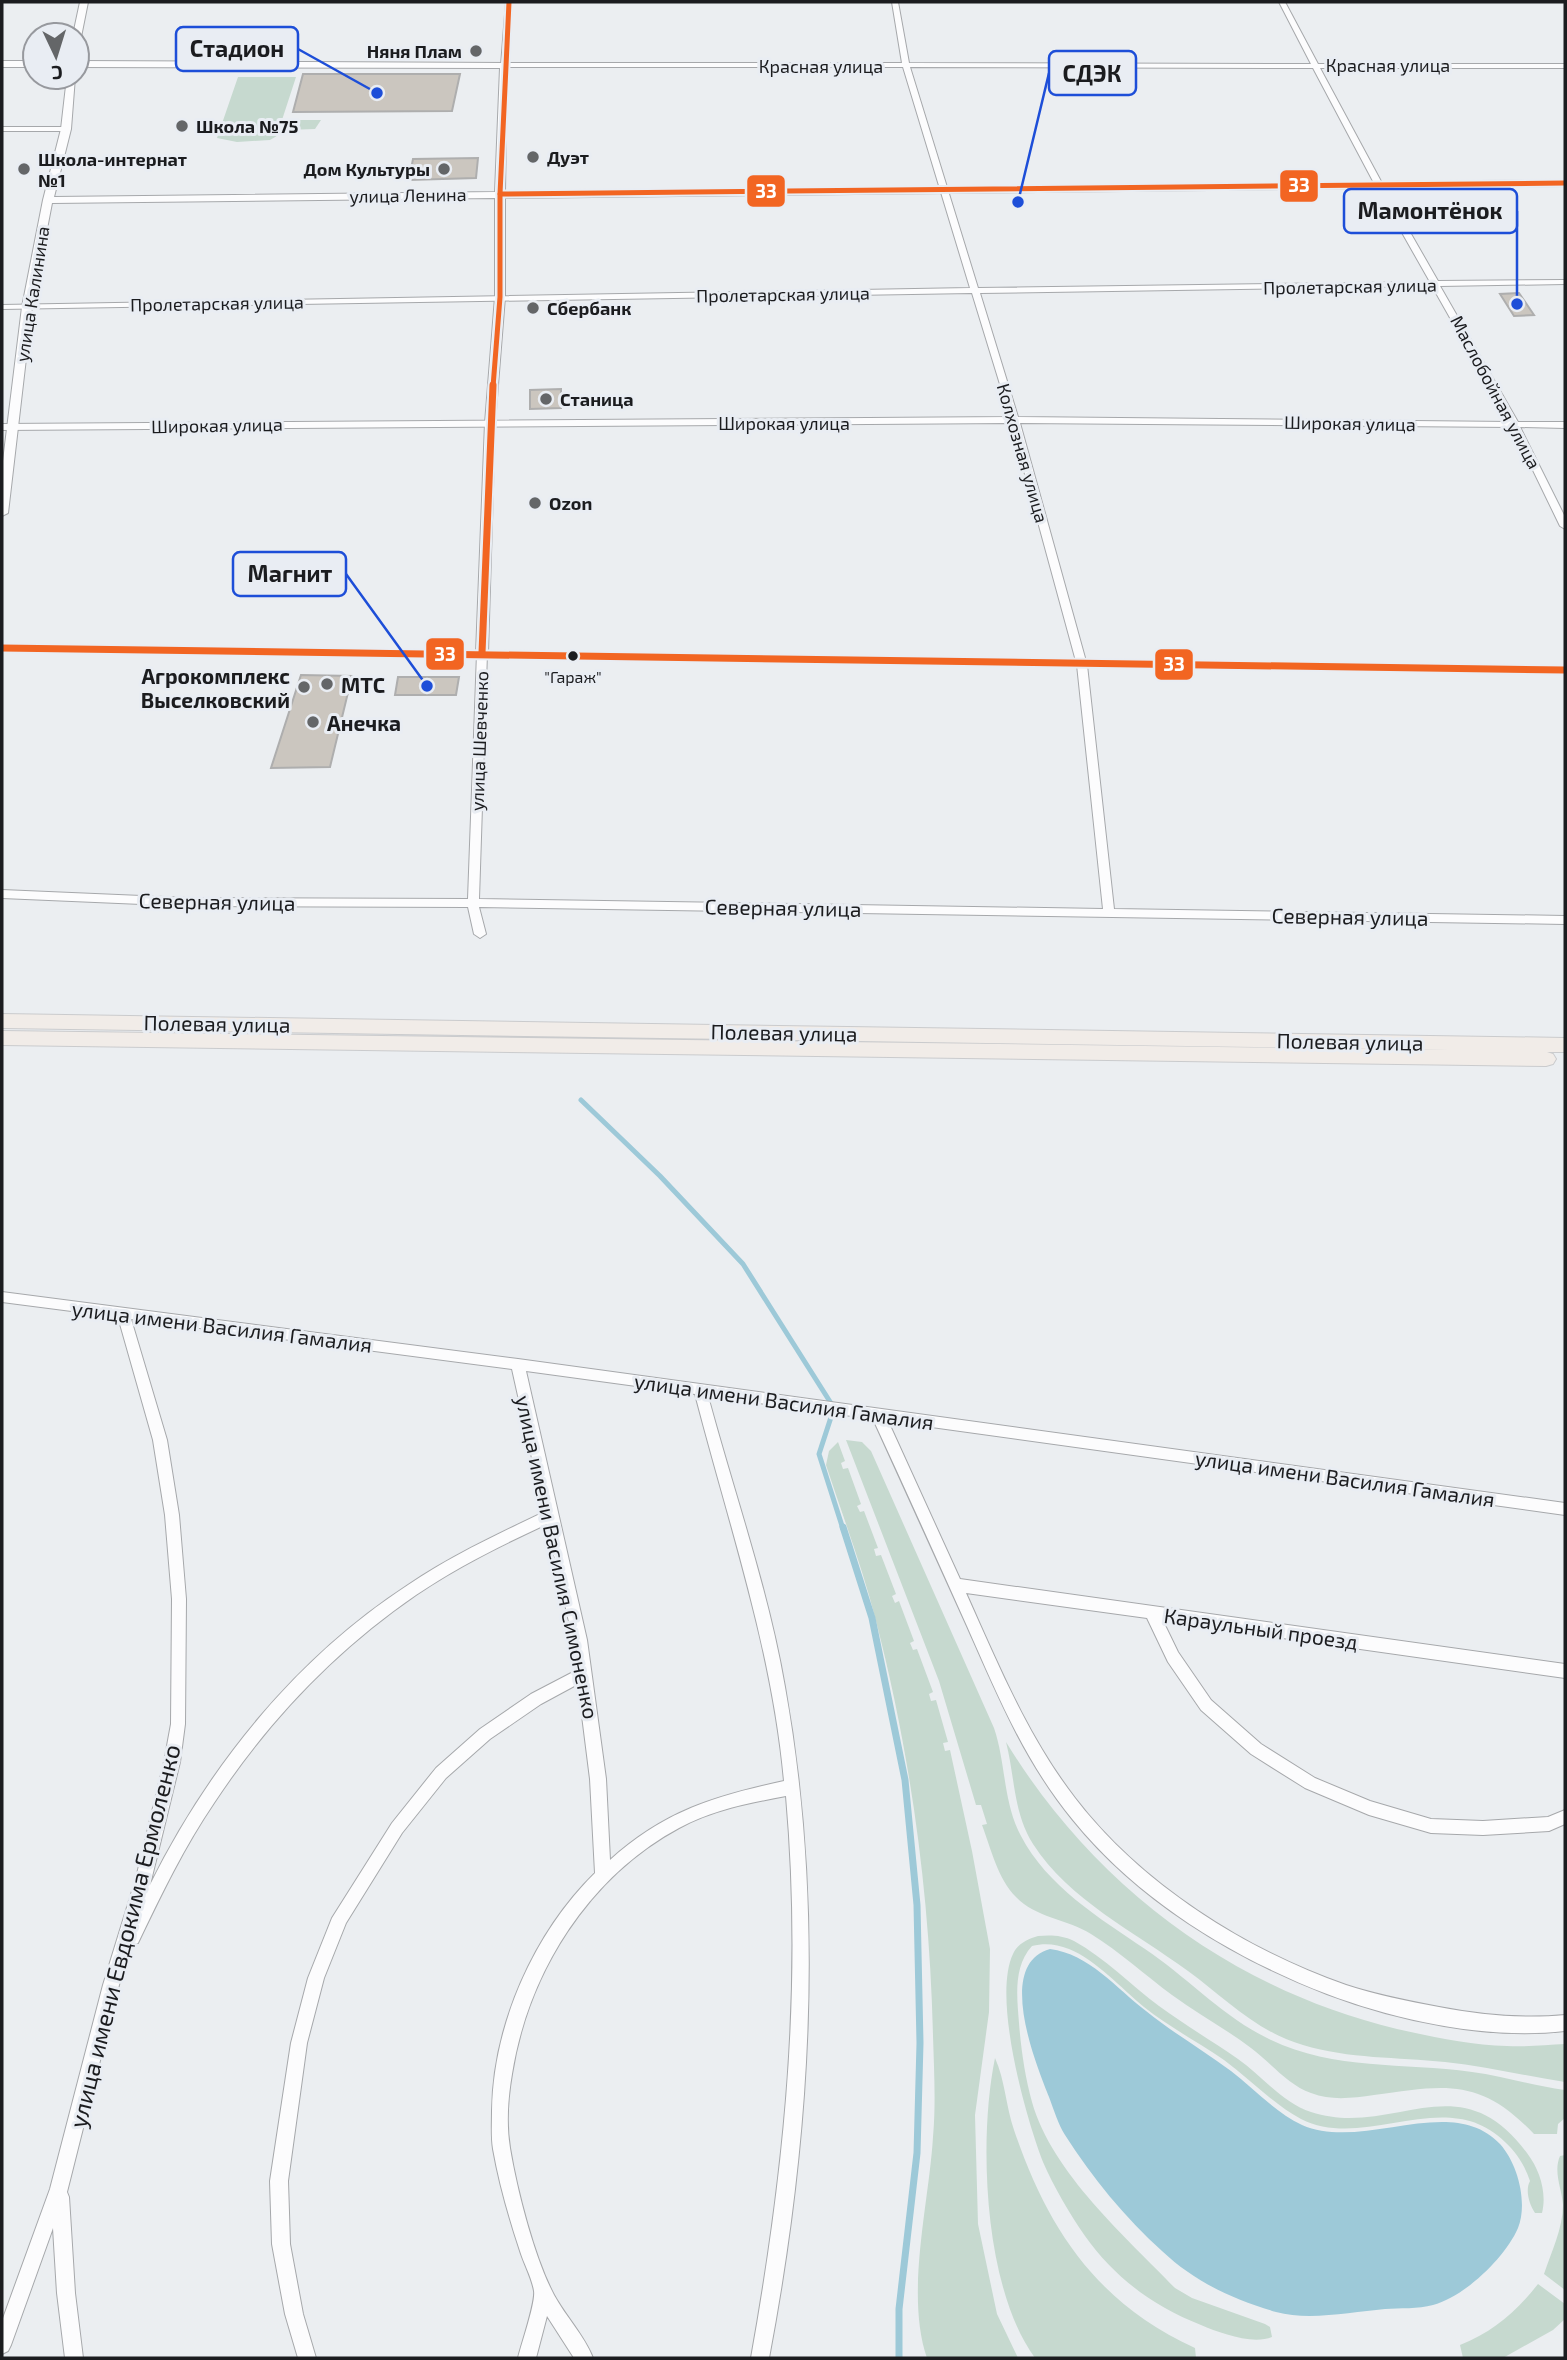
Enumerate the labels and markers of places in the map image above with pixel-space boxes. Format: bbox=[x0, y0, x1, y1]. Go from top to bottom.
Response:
callout: Стадион bbox=[176, 27, 298, 71]
place label: Няня Плам bbox=[367, 40, 462, 62]
marker: Няня Плам bbox=[468, 43, 484, 59]
callout: СДЭК bbox=[1049, 51, 1136, 95]
place label: Школа №75 bbox=[196, 115, 298, 137]
marker: Школа №75 bbox=[174, 118, 190, 134]
place label: Дуэт bbox=[547, 146, 589, 168]
place label: Школа-интернат №1 bbox=[38, 148, 187, 191]
marker: Дуэт bbox=[525, 149, 541, 165]
place label: Дом Культуры bbox=[304, 158, 430, 180]
marker: Школа-интернат №1 bbox=[16, 161, 32, 177]
marker: Дом Культуры bbox=[436, 161, 452, 177]
callout: Мамонтёнок bbox=[1344, 189, 1517, 233]
place label: Сбербанк bbox=[547, 297, 631, 319]
marker: Сбербанк bbox=[525, 300, 541, 316]
place label: Станица bbox=[560, 388, 634, 410]
marker: Станица bbox=[538, 391, 554, 407]
place label: Ozon bbox=[549, 492, 592, 514]
marker: Ozon bbox=[527, 495, 543, 511]
callout: Магнит bbox=[233, 552, 346, 596]
marker: "Гараж" bbox=[566, 649, 580, 663]
place label: Агрокомплекс Выселковский bbox=[141, 663, 290, 712]
place label: "Гараж" bbox=[544, 667, 602, 686]
place label: МТС bbox=[341, 672, 385, 697]
marker: МТС bbox=[319, 676, 335, 692]
marker: Агрокомплекс Выселковский bbox=[296, 679, 312, 695]
place label: Анечка bbox=[327, 710, 401, 735]
marker: Анечка bbox=[305, 714, 321, 730]

